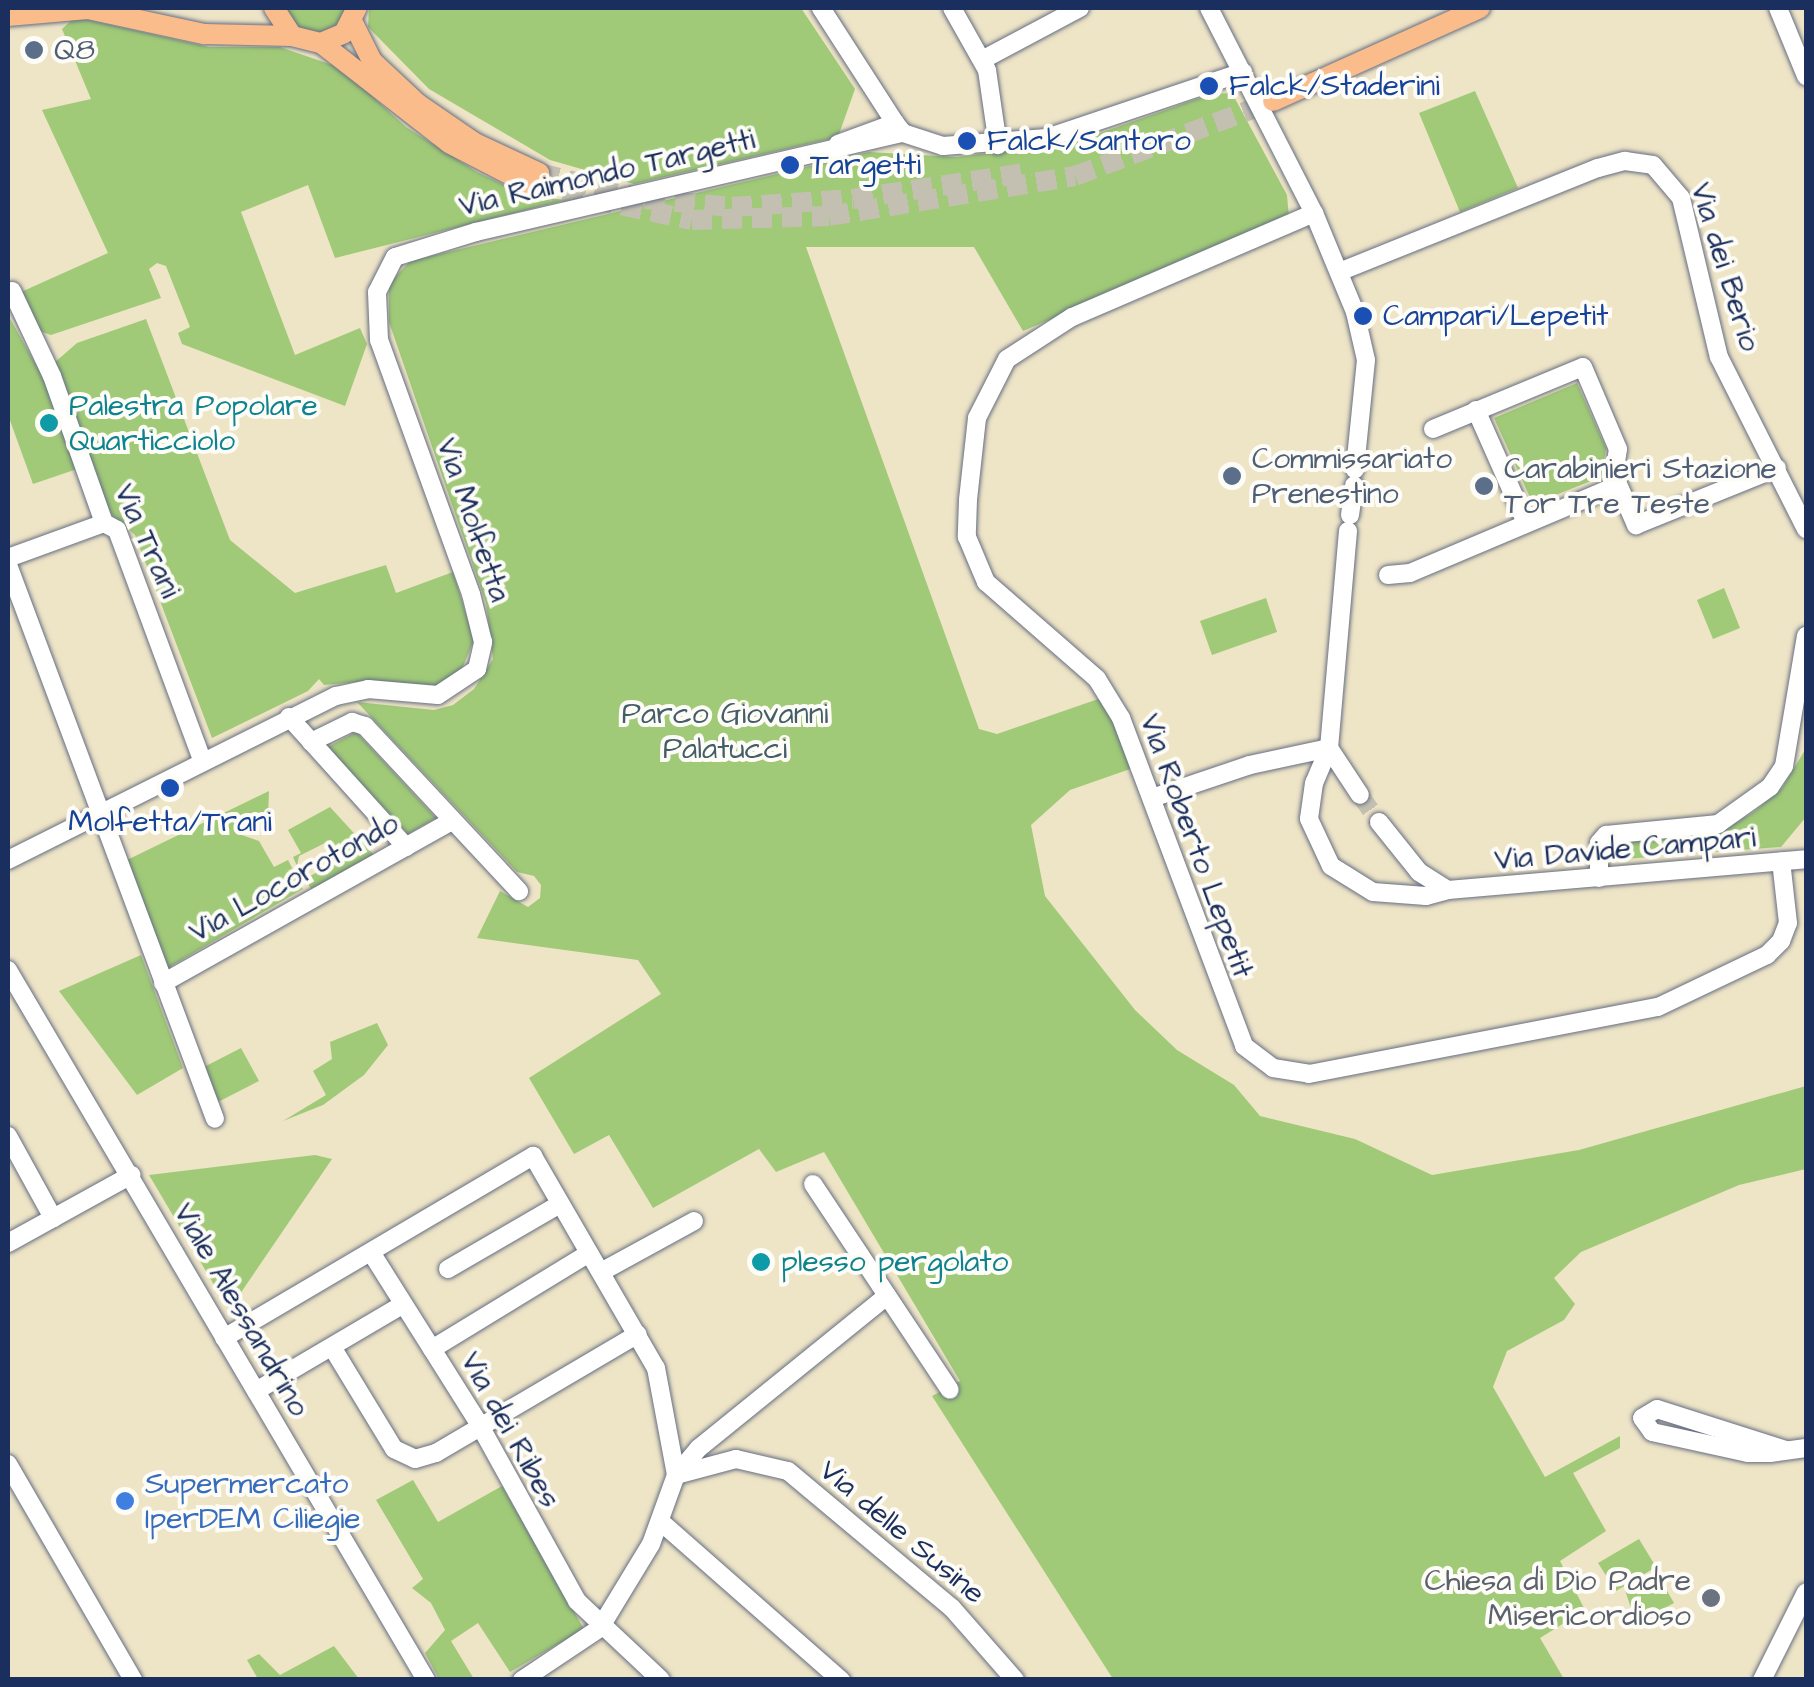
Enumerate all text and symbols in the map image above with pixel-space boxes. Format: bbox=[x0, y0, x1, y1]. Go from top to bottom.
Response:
place label: Q8 bbox=[54, 32, 95, 68]
marker: Q8 bbox=[23, 39, 45, 61]
place label: Falck/Staderini bbox=[1229, 68, 1440, 104]
marker: Falck/Staderini bbox=[1198, 75, 1220, 97]
street label: Via Raimondo Targetti bbox=[456, 121, 758, 225]
place label: Falck/Santoro bbox=[987, 123, 1191, 159]
marker: Falck/Santoro bbox=[956, 130, 978, 152]
place label: Targetti bbox=[810, 147, 921, 183]
marker: Targetti bbox=[779, 154, 801, 176]
street label: Via dei Berio bbox=[1682, 178, 1768, 356]
place label: Campari/Lepetit bbox=[1383, 298, 1608, 334]
marker: Campari/Lepetit bbox=[1352, 305, 1374, 327]
place label: Palestra Popolare Quarticciolo bbox=[69, 388, 318, 458]
marker: Palestra Popolare Quarticciolo bbox=[38, 412, 60, 434]
street label: Via Molfetta bbox=[428, 433, 518, 607]
place label: Commissariato Prenestino bbox=[1252, 441, 1452, 512]
place label: Carabinieri Stazione Tor Tre Teste bbox=[1504, 451, 1777, 522]
marker: Commissariato Prenestino bbox=[1221, 465, 1243, 487]
marker: Carabinieri Stazione Tor Tre Teste bbox=[1473, 475, 1495, 497]
street label: Via Trani bbox=[106, 479, 188, 603]
park label: Parco Giovanni Palatucci bbox=[622, 696, 828, 766]
street label: Via Roberto Lepetit bbox=[1131, 709, 1261, 983]
marker: Molfetta/Trani bbox=[159, 777, 181, 799]
place label: Molfetta/Trani bbox=[68, 804, 272, 840]
street label: Via Locorotondo bbox=[183, 806, 405, 950]
street label: Via Davide Campari bbox=[1493, 820, 1757, 878]
street label: Viale Alessandrino bbox=[165, 1197, 317, 1423]
place label: plesso pergolato bbox=[781, 1244, 1008, 1280]
marker: plesso pergolato bbox=[750, 1251, 772, 1273]
street label: Via dei Ribes bbox=[452, 1346, 568, 1514]
street label: Via delle Susine bbox=[812, 1452, 992, 1612]
place label: Supermercato IperDEM Ciliegie bbox=[145, 1466, 361, 1536]
marker: Supermercato IperDEM Ciliegie bbox=[114, 1490, 136, 1512]
place label: Chiesa di Dio Padre Misericordioso bbox=[1424, 1563, 1691, 1634]
marker: Chiesa di Dio Padre Misericordioso bbox=[1700, 1587, 1722, 1609]

